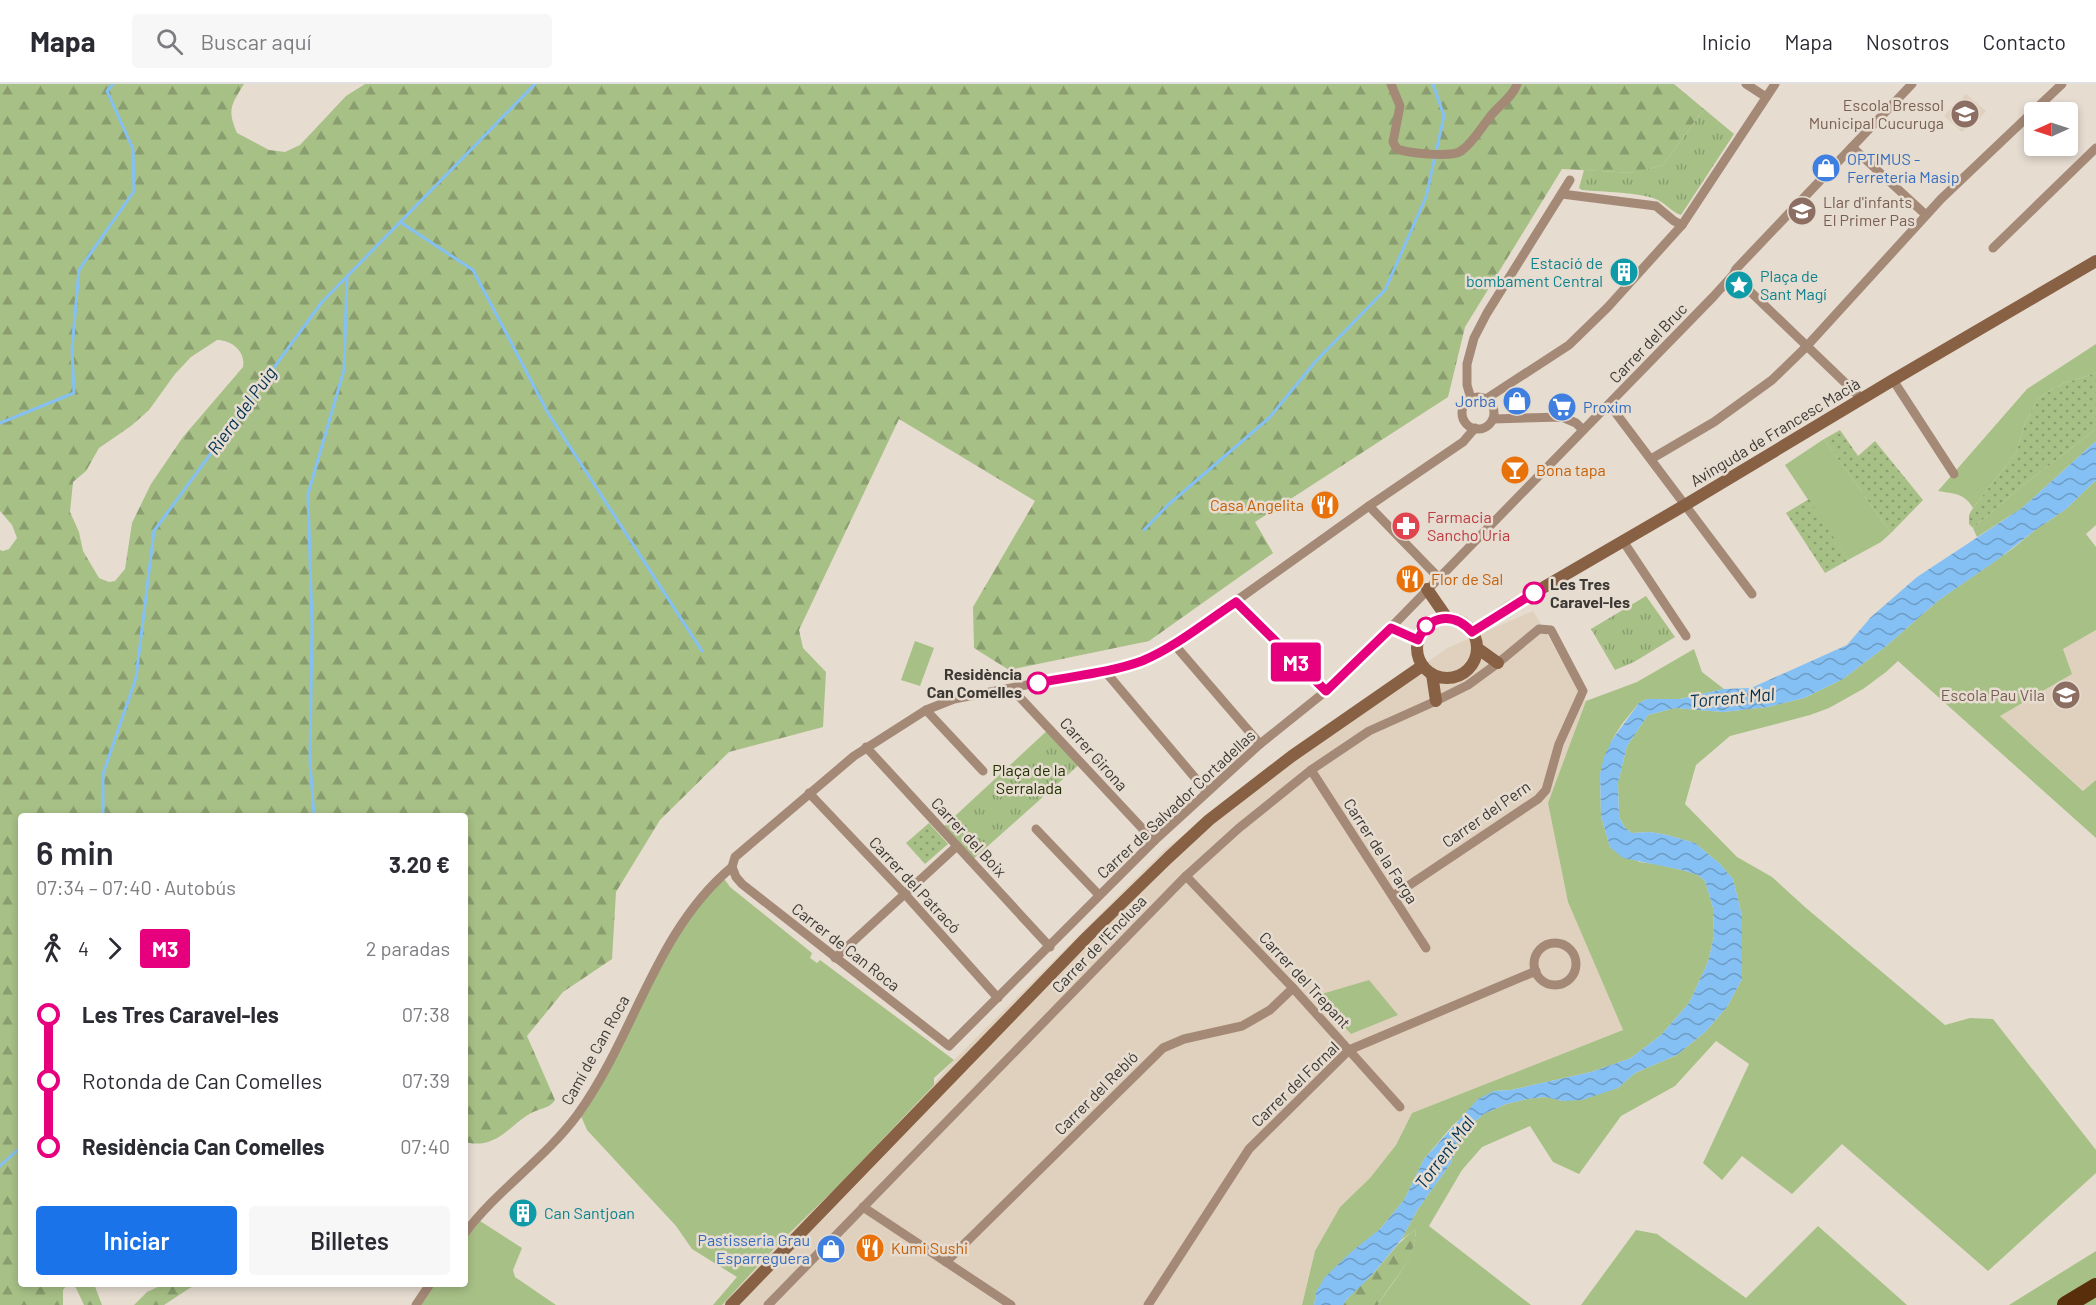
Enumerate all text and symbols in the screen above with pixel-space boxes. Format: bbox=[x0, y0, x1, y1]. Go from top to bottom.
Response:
search box bbox=[132, 14, 552, 68]
text: Mapa bbox=[30, 24, 96, 58]
icon: search bbox=[153, 25, 186, 58]
text: Buscar aquí bbox=[201, 28, 311, 54]
text: Inicio bbox=[1702, 29, 1752, 54]
text: Mapa bbox=[1785, 29, 1833, 54]
text: Nosotros bbox=[1866, 29, 1949, 54]
text: Contacto bbox=[1982, 29, 2066, 54]
place label: Escola Bressol Municipal Cucuruga bbox=[1809, 95, 1944, 132]
school or university icon: Escola Bressol Municipal Cucuruga bbox=[1949, 98, 1981, 130]
north arrow bbox=[2024, 102, 2078, 156]
map controls bbox=[2024, 102, 2078, 156]
place label: OPTIMUS - Ferreteria Masip bbox=[1847, 149, 1960, 186]
shop icon: OPTIMUS - Ferreteria Masip bbox=[1810, 152, 1842, 184]
place label: Llar d'infants El Primer Pas bbox=[1823, 192, 1915, 229]
school or university icon: Llar d'infants El Primer Pas bbox=[1786, 195, 1818, 227]
place label: Estació de bombament Central bbox=[1466, 253, 1603, 290]
building icon: Estació de bombament Central bbox=[1608, 256, 1640, 288]
place label: Plaça de Sant Magí bbox=[1760, 266, 1827, 303]
place icon: Plaça de Sant Magí bbox=[1723, 269, 1755, 301]
street label: Carrer del Bruc bbox=[1605, 299, 1691, 387]
water label: Riera del Puig bbox=[202, 362, 280, 459]
street label: Avinguda de Francesc Macià bbox=[1686, 373, 1863, 490]
shop icon: Jorba bbox=[1501, 385, 1533, 417]
place label: Jorba bbox=[1455, 391, 1496, 410]
supermarket icon: Proxim bbox=[1546, 391, 1578, 423]
place label: Proxim bbox=[1583, 397, 1632, 416]
bar icon: Bona tapa bbox=[1499, 454, 1531, 486]
place label: Bona tapa bbox=[1536, 460, 1606, 479]
restaurant icon: Casa Angelita bbox=[1309, 489, 1341, 521]
place label: Casa Angelita bbox=[1210, 495, 1304, 514]
place label: Farmacia Sancho Uria bbox=[1427, 507, 1510, 544]
pharmacy icon: Farmacia Sancho Uria bbox=[1390, 510, 1422, 542]
restaurant icon: Flor de Sal bbox=[1394, 563, 1426, 595]
place label: Flor de Sal bbox=[1431, 569, 1503, 588]
place label: Les Tres Caravel-les bbox=[1550, 574, 1630, 611]
marker: Les Tres Caravel-les bbox=[1523, 582, 1545, 604]
unlabelled marker bbox=[1417, 617, 1435, 635]
line badge: M3 bbox=[1269, 642, 1323, 682]
text: M3 bbox=[1283, 650, 1309, 675]
place label: Residència Can Comelles bbox=[927, 664, 1022, 701]
marker: Residència Can Comelles bbox=[1027, 672, 1049, 694]
school or university icon: Escola Pau Vila bbox=[2050, 679, 2082, 711]
water label: Torrent Mal bbox=[1688, 682, 1775, 712]
place label: Escola Pau Vila bbox=[1941, 685, 2045, 704]
street label: Carrer Girona bbox=[1057, 713, 1132, 794]
street label: Carrer de Salvador Cortadellas bbox=[1093, 725, 1259, 882]
park label: Plaça de la Serralada bbox=[992, 760, 1066, 797]
street label: Carrer del Pern bbox=[1438, 776, 1533, 851]
street label: Carrer del Boix bbox=[928, 793, 1011, 881]
street label: Carrer de la Farga bbox=[1340, 795, 1422, 907]
text: 6 min bbox=[36, 832, 114, 872]
street label: Carrer del Patracó bbox=[866, 832, 965, 937]
text: 3.20 € bbox=[389, 851, 450, 877]
text: 07:34 – 07:40 · Autobús bbox=[36, 875, 236, 899]
street label: Carrer de l'Enclusa bbox=[1047, 891, 1150, 996]
street label: Carrer de Can Roca bbox=[788, 899, 904, 995]
street label: Carrer del Trepant bbox=[1256, 927, 1355, 1032]
icon: walk bbox=[36, 932, 69, 965]
icon: forward bbox=[98, 932, 131, 965]
text: 4 bbox=[78, 936, 89, 960]
text: M3 bbox=[152, 936, 178, 961]
text: 2 paradas bbox=[366, 936, 450, 960]
street label: Camí de Can Roca bbox=[557, 992, 633, 1108]
text: Les Tres Caravel-les bbox=[82, 1001, 279, 1027]
text: 07:38 bbox=[402, 1002, 450, 1026]
street label: Carrer del Fornal bbox=[1247, 1037, 1342, 1130]
street label: Carrer del Rebló bbox=[1050, 1047, 1141, 1138]
text: Rotonda de Can Comelles bbox=[82, 1067, 322, 1093]
text: 07:39 bbox=[402, 1068, 450, 1092]
water label: Torrent Mal bbox=[1410, 1112, 1479, 1193]
text: Residència Can Comelles bbox=[82, 1133, 325, 1159]
text: 07:40 bbox=[400, 1134, 450, 1158]
building icon: Can Santjoan bbox=[507, 1197, 539, 1229]
place label: Can Santjoan bbox=[544, 1203, 635, 1222]
button: Iniciar bbox=[36, 1206, 237, 1275]
button: Billetes bbox=[249, 1206, 450, 1275]
place label: Pastisseria Grau Esparreguera bbox=[698, 1230, 810, 1267]
restaurant icon: Kumi Sushi bbox=[854, 1232, 886, 1264]
shop icon: Pastisseria Grau Esparreguera bbox=[815, 1233, 847, 1265]
place label: Kumi Sushi bbox=[891, 1238, 968, 1257]

